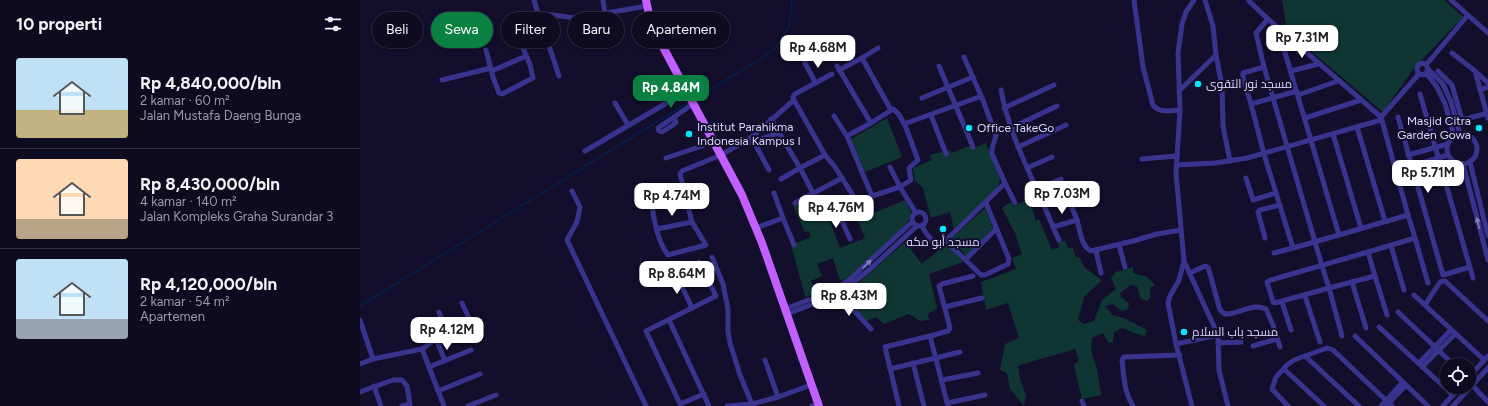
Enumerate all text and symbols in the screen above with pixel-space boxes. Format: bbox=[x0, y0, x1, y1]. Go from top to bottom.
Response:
chip: Beli bbox=[372, 12, 423, 48]
chip: Sewa bbox=[431, 12, 493, 48]
chip: Filter bbox=[501, 12, 560, 48]
chip: Baru bbox=[568, 12, 624, 48]
chip: Apartemen bbox=[632, 12, 730, 48]
icon: filters bbox=[322, 13, 344, 35]
text: 10 properti bbox=[16, 14, 102, 34]
pin: Rp 7.31M bbox=[1261, 25, 1343, 59]
text: Rp 7.31M bbox=[1275, 30, 1329, 45]
pin: Rp 4.68M bbox=[777, 35, 859, 69]
text: Rp 4.68M bbox=[789, 40, 847, 55]
text: Rp 4,840,000/bln bbox=[140, 73, 281, 93]
icon: home bbox=[48, 74, 96, 122]
pin: Rp 4.84M bbox=[630, 75, 712, 109]
place label: مسجد نور التقوى bbox=[1206, 77, 1292, 91]
marker: مسجد نور التقوى bbox=[1193, 79, 1203, 89]
text: Rp 4.84M bbox=[642, 80, 700, 95]
text: 2 kamar · 60 m² bbox=[140, 93, 230, 108]
text: Jalan Mustafa Daeng Bunga bbox=[140, 108, 301, 123]
place label: Masjid Citra Garden Gowa bbox=[1397, 114, 1471, 142]
place label: Institut Parahikma Indonesia Kampus I bbox=[697, 120, 801, 148]
place label: Office TakeGo bbox=[977, 121, 1054, 135]
marker: Office TakeGo bbox=[964, 123, 974, 133]
marker: Masjid Citra Garden Gowa bbox=[1474, 123, 1484, 133]
marker: Institut Parahikma Indonesia Kampus I bbox=[684, 129, 694, 139]
pin: Rp 5.71M bbox=[1387, 160, 1469, 194]
text: Rp 5.71M bbox=[1401, 165, 1455, 180]
text: Rp 8,430,000/bln bbox=[140, 174, 280, 194]
icon: home bbox=[48, 175, 96, 223]
pin: Rp 7.03M bbox=[1021, 181, 1103, 215]
pin: Rp 4.74M bbox=[631, 183, 713, 217]
text: Rp 7.03M bbox=[1034, 186, 1090, 201]
text: Rp 4.74M bbox=[643, 188, 701, 203]
text: 4 kamar · 140 m² bbox=[140, 194, 237, 209]
pin: Rp 4.76M bbox=[795, 195, 877, 229]
text: Rp 4.76M bbox=[808, 200, 864, 215]
text: Jalan Kompleks Graha Surandar 3 bbox=[140, 209, 333, 224]
one-way arrow bbox=[1474, 216, 1480, 229]
marker: مسجد أبو مكه bbox=[938, 224, 948, 234]
place label: مسجد أبو مكه bbox=[906, 234, 980, 249]
one-way arrow bbox=[862, 259, 872, 269]
pin: Rp 8.64M bbox=[636, 261, 718, 295]
text: Rp 8.64M bbox=[648, 266, 706, 281]
text: Rp 4,120,000/bln bbox=[140, 274, 277, 294]
icon: home bbox=[48, 275, 96, 323]
pin: Rp 8.43M bbox=[808, 283, 890, 317]
text: Rp 8.43M bbox=[820, 288, 878, 303]
text: 2 kamar · 54 m² bbox=[140, 294, 230, 309]
text: Apartemen bbox=[140, 309, 205, 324]
pin: Rp 4.12M bbox=[406, 317, 488, 351]
text: Rp 4.12M bbox=[420, 322, 474, 337]
place label: مسجد باب السلام bbox=[1192, 325, 1278, 340]
marker: مسجد باب السلام bbox=[1179, 327, 1189, 337]
map controls bbox=[1440, 358, 1476, 394]
button: locate bbox=[1440, 358, 1476, 394]

